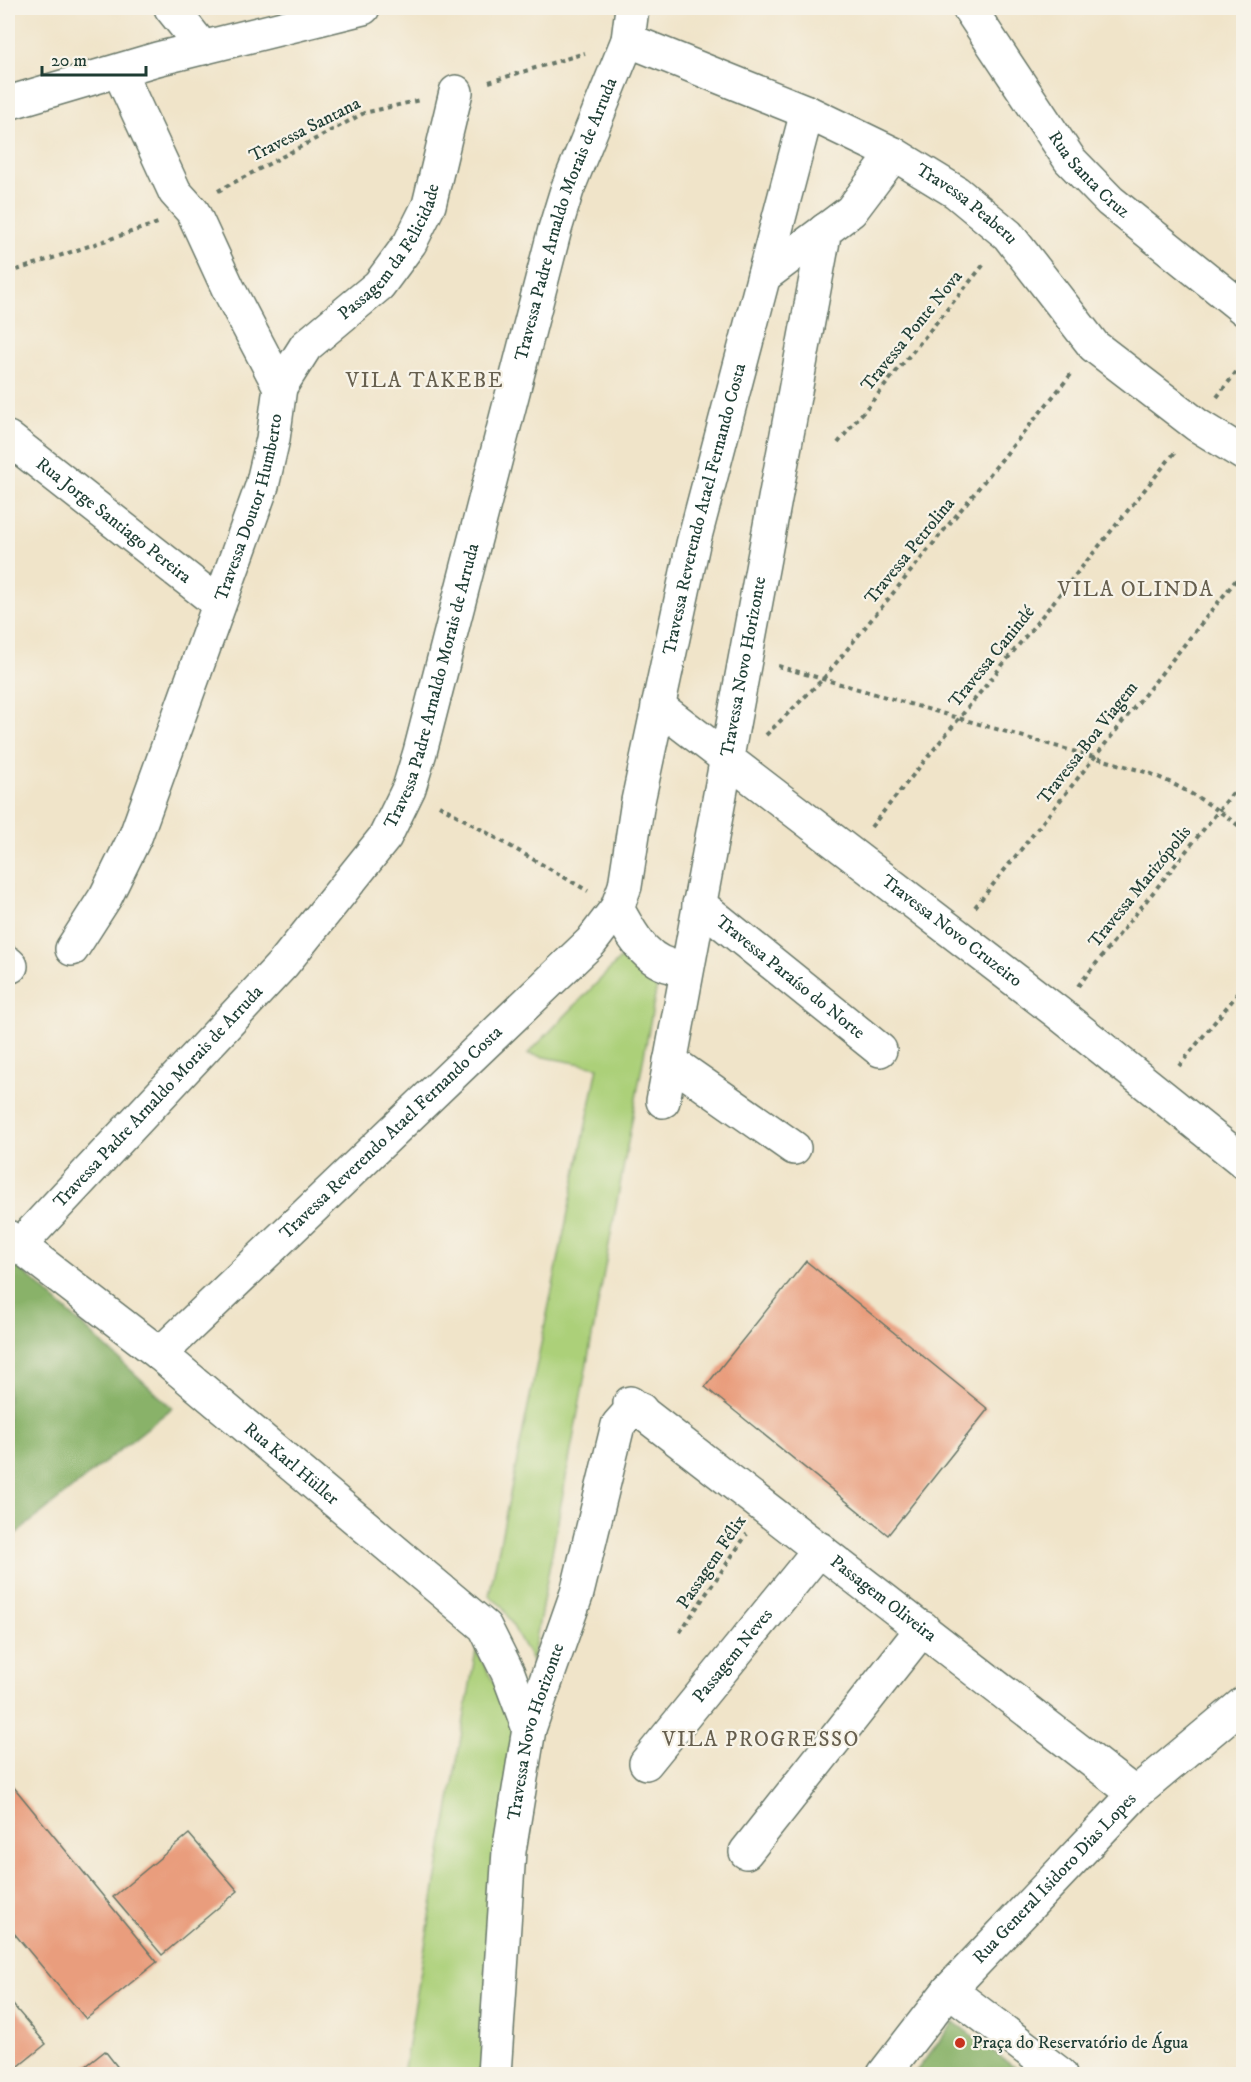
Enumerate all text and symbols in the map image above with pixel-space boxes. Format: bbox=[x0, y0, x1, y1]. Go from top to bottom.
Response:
scale bar bbox=[42, 39, 146, 77]
text: 20 m bbox=[51, 50, 87, 72]
street label: Travessa Padre Arnaldo Morais de Arruda bbox=[510, 74, 623, 363]
street label: Travessa Santana bbox=[246, 92, 365, 167]
street label: Rua Santa Cruz bbox=[1043, 127, 1134, 223]
street label: Travessa Peaberu bbox=[912, 159, 1022, 249]
street label: Passagem da Felicidade bbox=[334, 182, 445, 325]
street label: Travessa Ponte Nova bbox=[857, 266, 968, 396]
street label: Travessa Reverendo Atael Fernando Costa bbox=[659, 361, 751, 657]
district label: VILA TAKEBE bbox=[345, 368, 504, 394]
street label: Travessa Doutor Humberto bbox=[210, 412, 287, 604]
street label: Rua Jorge Santiago Pereira bbox=[31, 453, 196, 589]
street label: Travessa Petrolina bbox=[860, 493, 960, 609]
street label: Travessa Padre Arnaldo Morais de Arruda bbox=[380, 541, 484, 832]
street label: Travessa Novo Horizonte bbox=[716, 575, 771, 758]
district label: VILA OLINDA bbox=[1057, 577, 1214, 603]
street label: Travessa Canindé bbox=[944, 601, 1040, 712]
street label: Travessa Boa Viagem bbox=[1033, 677, 1143, 809]
street label: Travessa Marizópolis bbox=[1084, 822, 1196, 952]
street label: Travessa Novo Cruzeiro bbox=[877, 870, 1026, 992]
street label: Travessa Paraíso do Norte bbox=[711, 911, 869, 1044]
street label: Travessa Padre Arnaldo Morais de Arruda bbox=[49, 981, 268, 1213]
street label: Travessa Reverendo Atael Fernando Costa bbox=[275, 1021, 507, 1244]
street label: Rua Karl Hüller bbox=[239, 1418, 343, 1510]
street label: Passagem Félix bbox=[673, 1511, 751, 1613]
street label: Passagem Oliveira bbox=[826, 1551, 941, 1647]
street label: Passagem Neves bbox=[688, 1605, 778, 1707]
street label: Travessa Novo Horizonte bbox=[503, 1640, 569, 1822]
district label: VILA PROGRESSO bbox=[661, 1727, 860, 1753]
street label: Rua General Isidoro Dias Lopes bbox=[969, 1788, 1141, 1969]
place label: Praça do Reservatório de Água bbox=[972, 2031, 1189, 2054]
marker: Praça do Reservatório de Água bbox=[953, 2036, 967, 2050]

